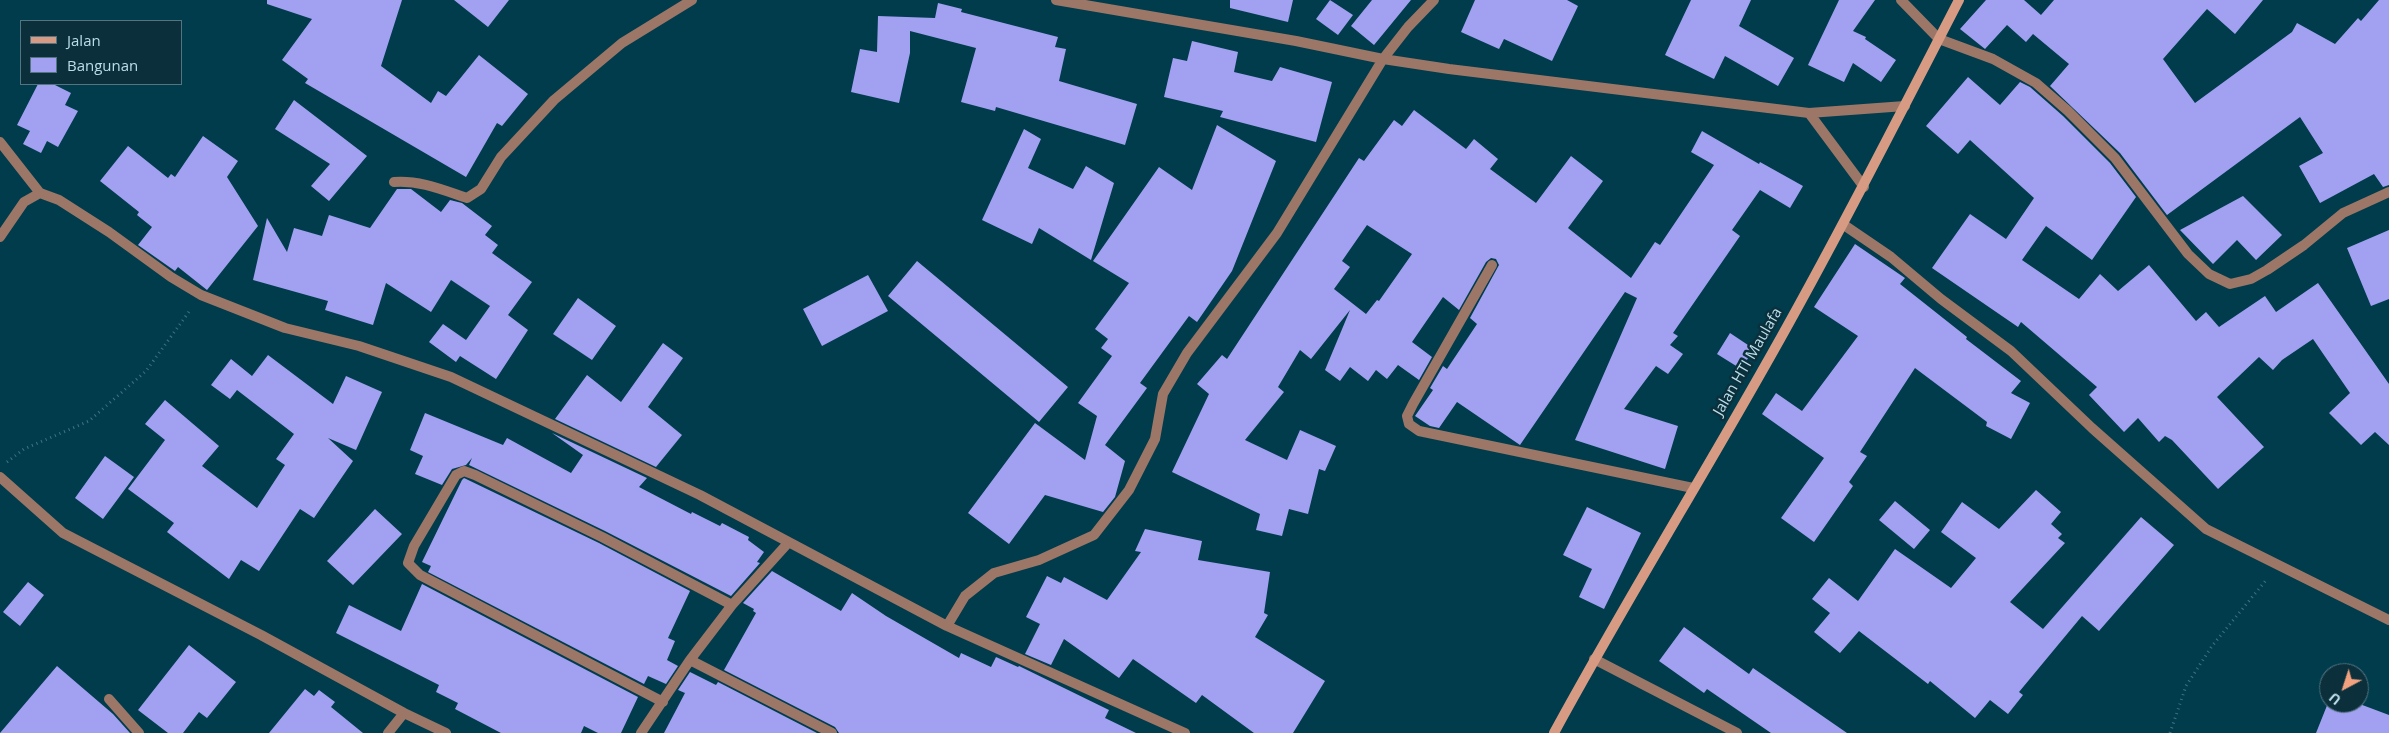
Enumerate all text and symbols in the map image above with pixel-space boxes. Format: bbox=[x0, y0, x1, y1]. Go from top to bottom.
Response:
legend bbox=[20, 20, 182, 85]
text: Jalan bbox=[67, 30, 101, 50]
text: Bangunan bbox=[67, 55, 138, 75]
street label: Jalan HTI Maulafa bbox=[1710, 305, 1786, 419]
north arrow bbox=[2319, 663, 2369, 713]
text: U bbox=[2325, 688, 2345, 710]

